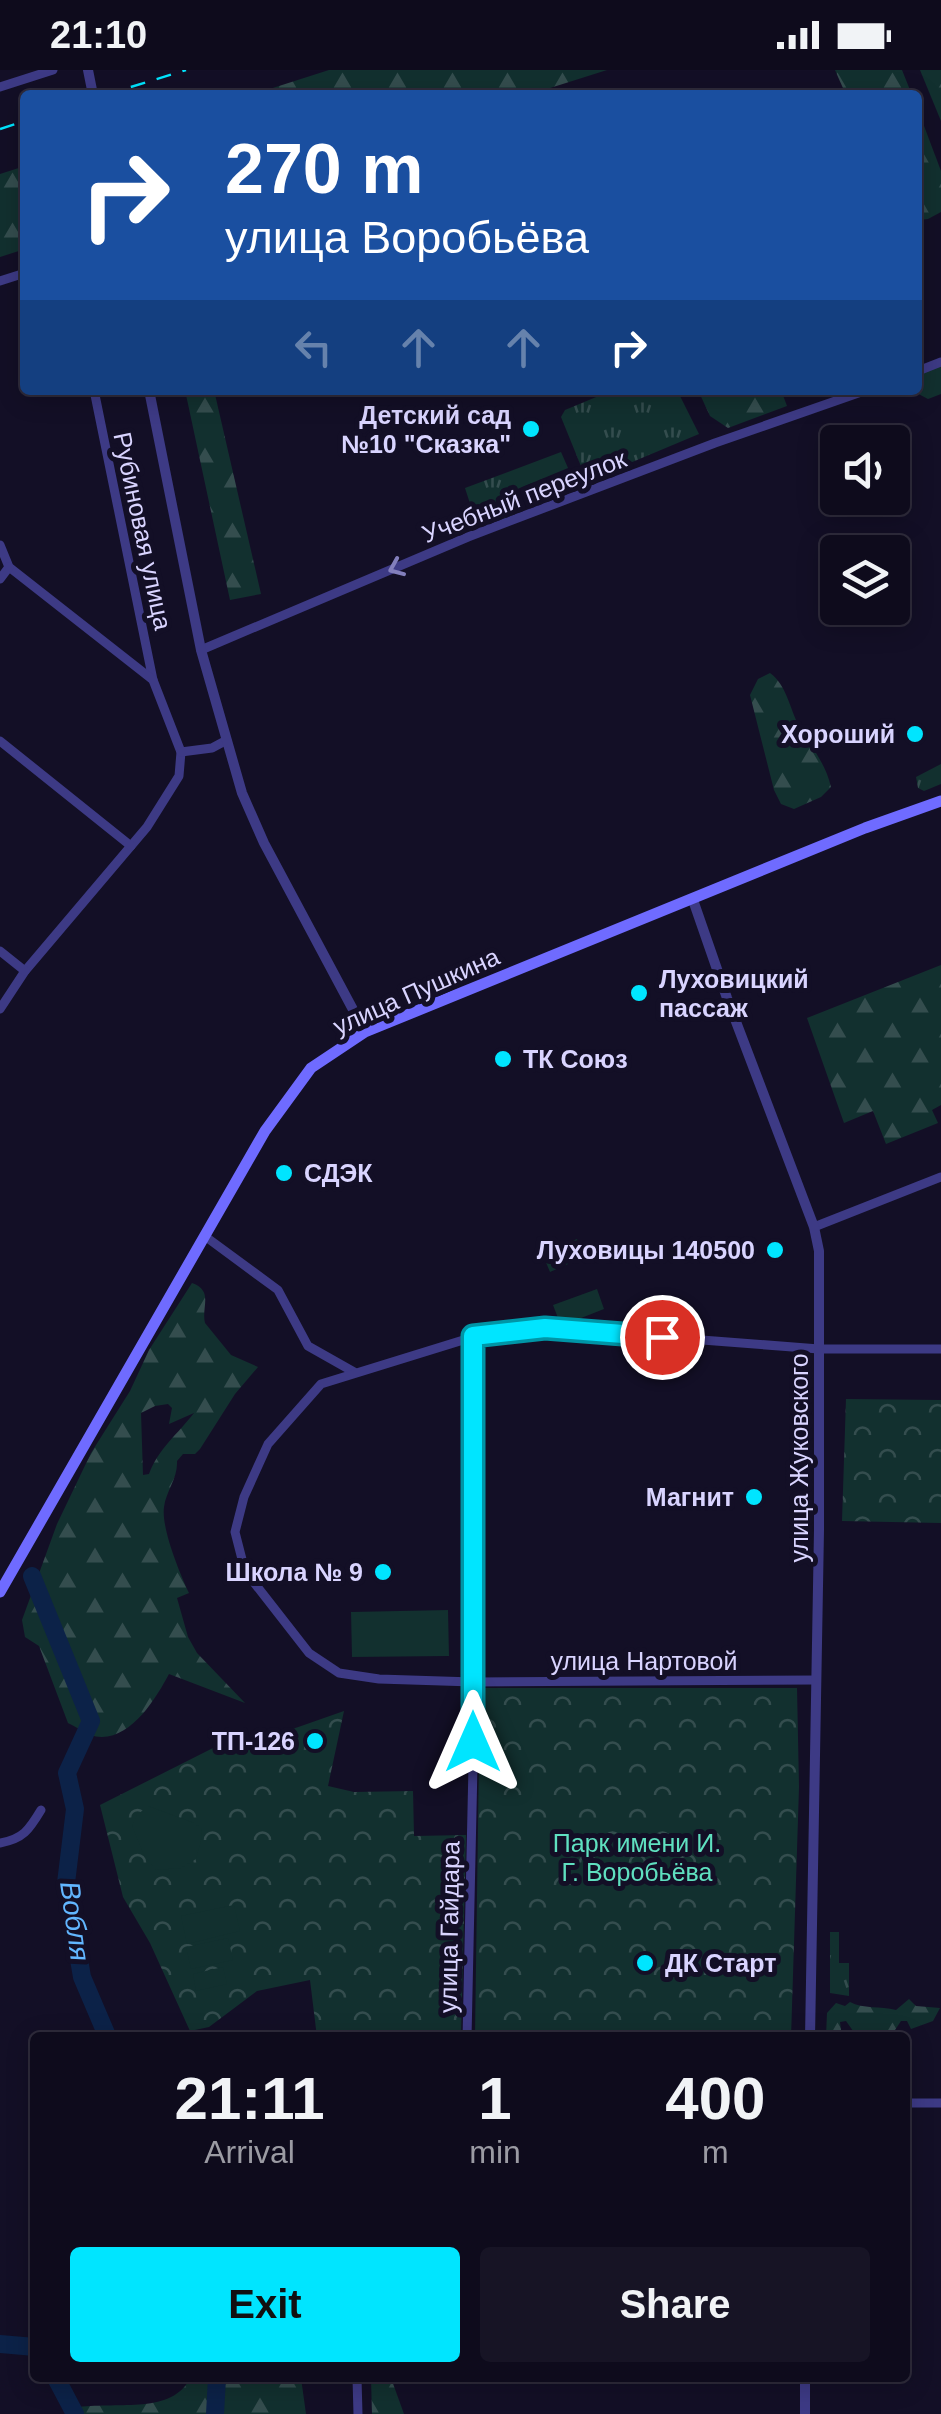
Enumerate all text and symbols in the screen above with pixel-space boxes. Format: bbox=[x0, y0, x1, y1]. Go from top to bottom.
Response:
text: 21:10 bbox=[50, 14, 147, 56]
icon: right bbox=[60, 130, 190, 260]
text: 270 m bbox=[225, 130, 423, 208]
text: улица Воробьёва bbox=[225, 212, 589, 263]
icon: left bbox=[286, 320, 341, 375]
icon: ahead bbox=[391, 320, 446, 375]
icon: ahead bbox=[496, 320, 551, 375]
icon: right bbox=[601, 320, 656, 375]
place label: Детский сад №10 "Сказка" bbox=[341, 401, 511, 458]
marker: Детский сад №10 "Сказка" bbox=[520, 418, 542, 440]
map controls bbox=[820, 425, 910, 625]
button: sound bbox=[820, 425, 910, 515]
street label: Рубиновая улица bbox=[108, 430, 178, 633]
street label: Учебный переулок bbox=[418, 444, 631, 548]
button: layers bbox=[820, 535, 910, 625]
one-way arrow bbox=[388, 556, 406, 576]
place label: Хороший bbox=[781, 720, 895, 748]
marker: Хороший bbox=[904, 723, 926, 745]
street label: улица Пушкина bbox=[329, 942, 503, 1040]
place label: Луховицкий пассаж bbox=[659, 965, 809, 1022]
marker: Луховицкий пассаж bbox=[628, 982, 650, 1004]
place label: ТК Союз bbox=[523, 1045, 628, 1073]
marker: ТК Союз bbox=[492, 1048, 514, 1070]
place label: СДЭК bbox=[304, 1159, 373, 1187]
marker: СДЭК bbox=[273, 1162, 295, 1184]
place label: Луховицы 140500 bbox=[537, 1236, 755, 1264]
marker: Луховицы 140500 bbox=[764, 1239, 786, 1261]
pin bbox=[620, 1295, 705, 1380]
icon: arrive bbox=[635, 1310, 690, 1365]
street label: улица Жуковского bbox=[785, 1353, 813, 1563]
place label: Магнит bbox=[646, 1483, 734, 1511]
marker: Магнит bbox=[743, 1486, 765, 1508]
place label: Школа № 9 bbox=[226, 1558, 363, 1586]
marker: Школа № 9 bbox=[372, 1561, 394, 1583]
street label: улица Нартовой bbox=[551, 1647, 737, 1675]
position arrow bbox=[421, 1690, 525, 1794]
place label: ТП-126 bbox=[212, 1727, 295, 1755]
marker: ТП-126 bbox=[304, 1730, 326, 1752]
park label: Парк имени И. Г. Воробьёва bbox=[553, 1829, 721, 1886]
street label: улица Гайдара bbox=[434, 1841, 465, 2013]
water label: Вобля bbox=[54, 1879, 96, 1963]
place label: ДК Старт bbox=[665, 1949, 776, 1977]
marker: ДК Старт bbox=[634, 1952, 656, 1974]
text: 21:11 bbox=[175, 2065, 325, 2132]
text: 1 bbox=[478, 2065, 512, 2132]
text: 400 bbox=[665, 2065, 765, 2132]
text: Arrival bbox=[204, 2134, 295, 2170]
text: min bbox=[469, 2134, 521, 2170]
text: m bbox=[702, 2134, 729, 2170]
button: Exit bbox=[70, 2247, 460, 2362]
button: Share bbox=[480, 2247, 870, 2362]

